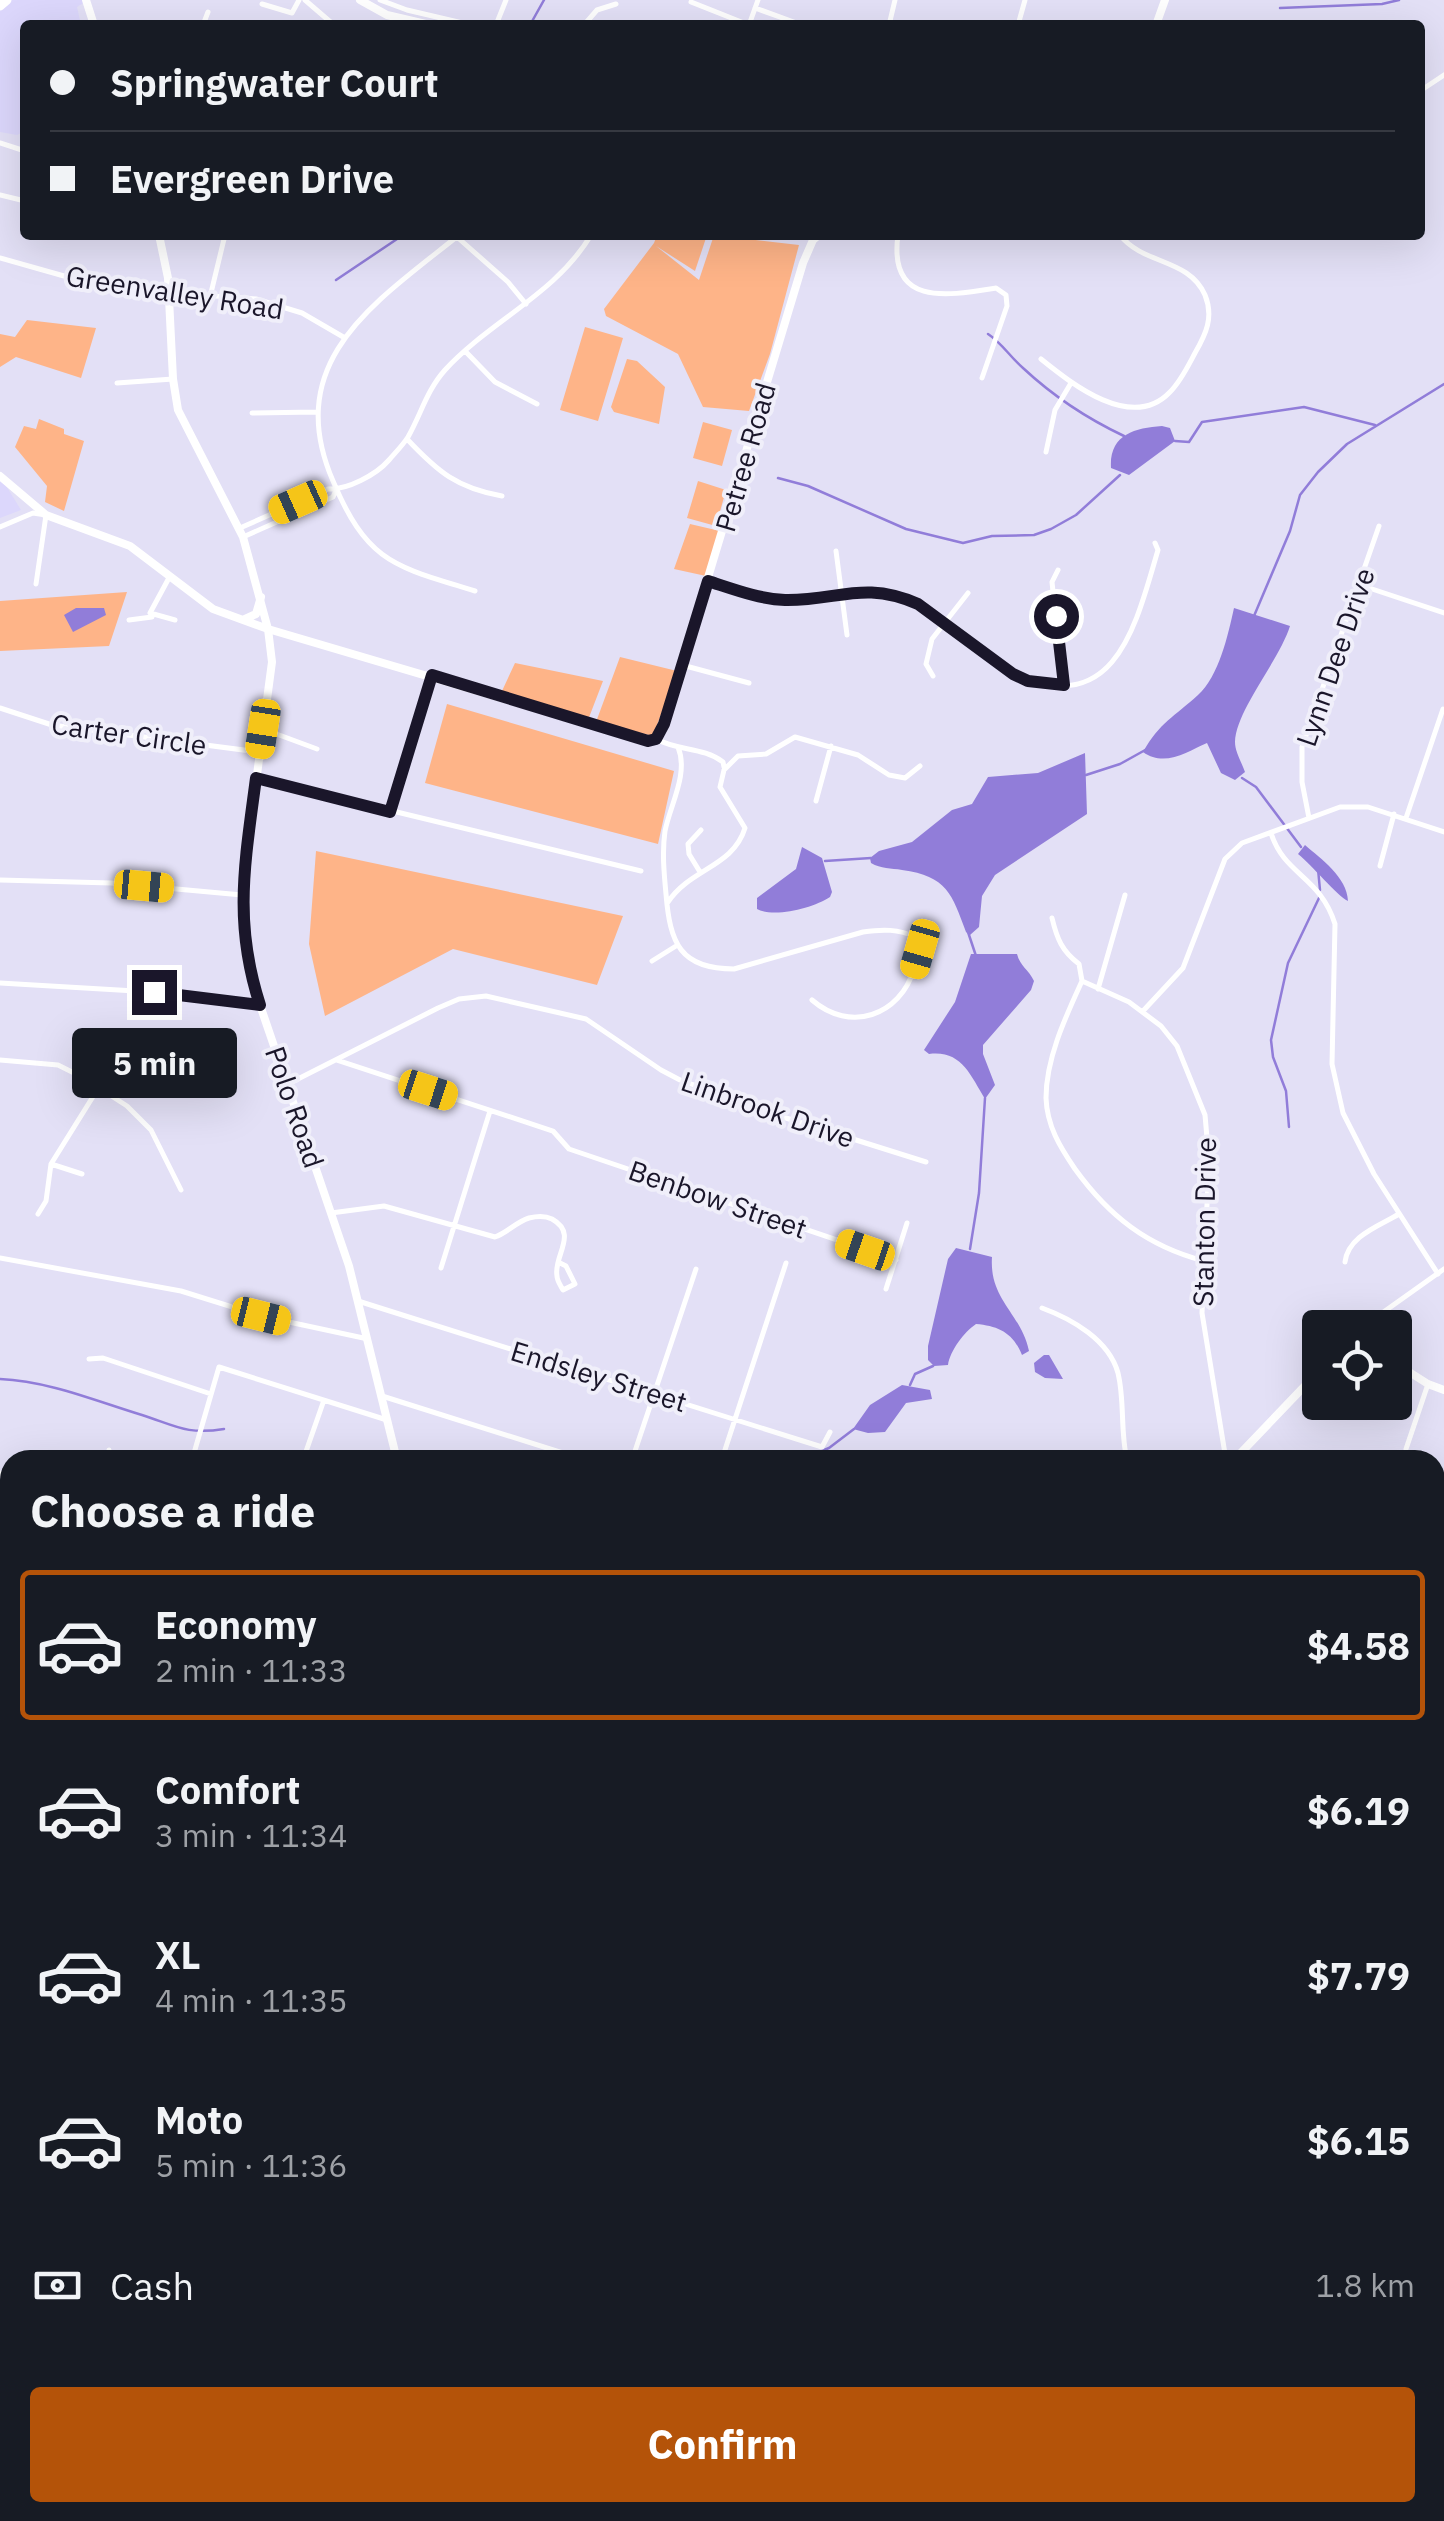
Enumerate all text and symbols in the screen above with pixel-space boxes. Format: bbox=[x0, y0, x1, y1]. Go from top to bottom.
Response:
text: Springwater Court bbox=[110, 58, 438, 107]
text: Evergreen Drive bbox=[110, 154, 394, 203]
street label: Greenvalley Road bbox=[64, 257, 286, 327]
street label: Petree Road bbox=[706, 378, 784, 536]
car bbox=[264, 476, 332, 528]
street label: Lynn Dee Drive bbox=[1287, 563, 1383, 751]
route start bbox=[1034, 594, 1079, 639]
car bbox=[243, 697, 283, 761]
street label: Carter Circle bbox=[49, 705, 209, 763]
car bbox=[113, 868, 175, 904]
car bbox=[897, 916, 943, 982]
route end bbox=[132, 970, 177, 1015]
callout: 5 min bbox=[72, 1027, 236, 1097]
street label: Polo Road bbox=[257, 1041, 333, 1173]
text: 5 min bbox=[113, 1042, 196, 1084]
street label: Linbrook Drive bbox=[676, 1062, 860, 1156]
car bbox=[395, 1066, 461, 1114]
street label: Stanton Drive bbox=[1184, 1137, 1224, 1307]
street label: Benbow Street bbox=[624, 1151, 812, 1247]
car bbox=[832, 1226, 898, 1274]
car bbox=[228, 1294, 294, 1338]
map controls bbox=[1302, 1310, 1412, 1420]
button: locate bbox=[1302, 1310, 1412, 1420]
street label: Endsley Street bbox=[506, 1332, 692, 1420]
text: Choose a ride bbox=[30, 1481, 315, 1539]
icon: car bbox=[35, 1600, 125, 1690]
text: Economy bbox=[155, 1600, 317, 1649]
text: $4.58 bbox=[1307, 1621, 1410, 1670]
text: 2 min · 11:33 bbox=[155, 1649, 348, 1691]
icon: car bbox=[35, 1765, 125, 1855]
text: Comfort bbox=[155, 1765, 300, 1814]
text: $6.19 bbox=[1307, 1786, 1410, 1835]
text: 3 min · 11:34 bbox=[155, 1814, 348, 1856]
icon: car bbox=[35, 1930, 125, 2020]
text: XL bbox=[155, 1930, 201, 1979]
text: $7.79 bbox=[1307, 1951, 1410, 2000]
text: 4 min · 11:35 bbox=[155, 1979, 348, 2021]
icon: car bbox=[35, 2095, 125, 2185]
text: Moto bbox=[155, 2095, 243, 2144]
text: $6.15 bbox=[1307, 2116, 1410, 2165]
text: 5 min · 11:36 bbox=[155, 2144, 348, 2186]
icon: cash bbox=[30, 2258, 85, 2313]
text: Cash bbox=[110, 2261, 194, 2310]
text: 1.8 km bbox=[1316, 2264, 1415, 2306]
button: Confirm bbox=[30, 2387, 1415, 2502]

